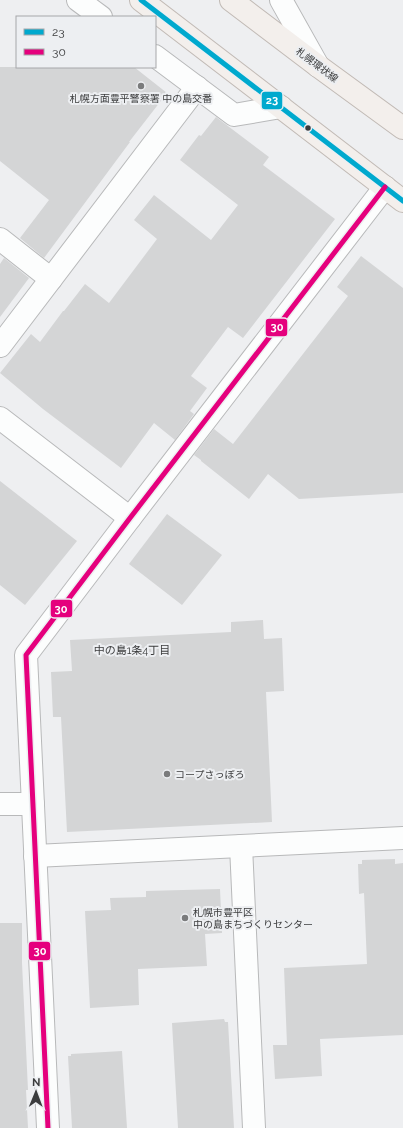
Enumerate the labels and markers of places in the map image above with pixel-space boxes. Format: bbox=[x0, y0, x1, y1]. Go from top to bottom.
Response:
marker: 札幌方面豊平警察署 中の島交番 bbox=[136, 81, 146, 91]
place label: 札幌方面豊平警察署 中の島交番 bbox=[70, 93, 212, 104]
unlabelled marker bbox=[303, 123, 313, 133]
marker: コープさっぽろ bbox=[162, 769, 172, 779]
place label: コープさっぽろ bbox=[175, 769, 244, 780]
place label: 札幌市豊平区 中の島まちづくりセンター bbox=[193, 907, 313, 930]
marker: 札幌市豊平区 中の島まちづくりセンター bbox=[180, 913, 190, 923]

